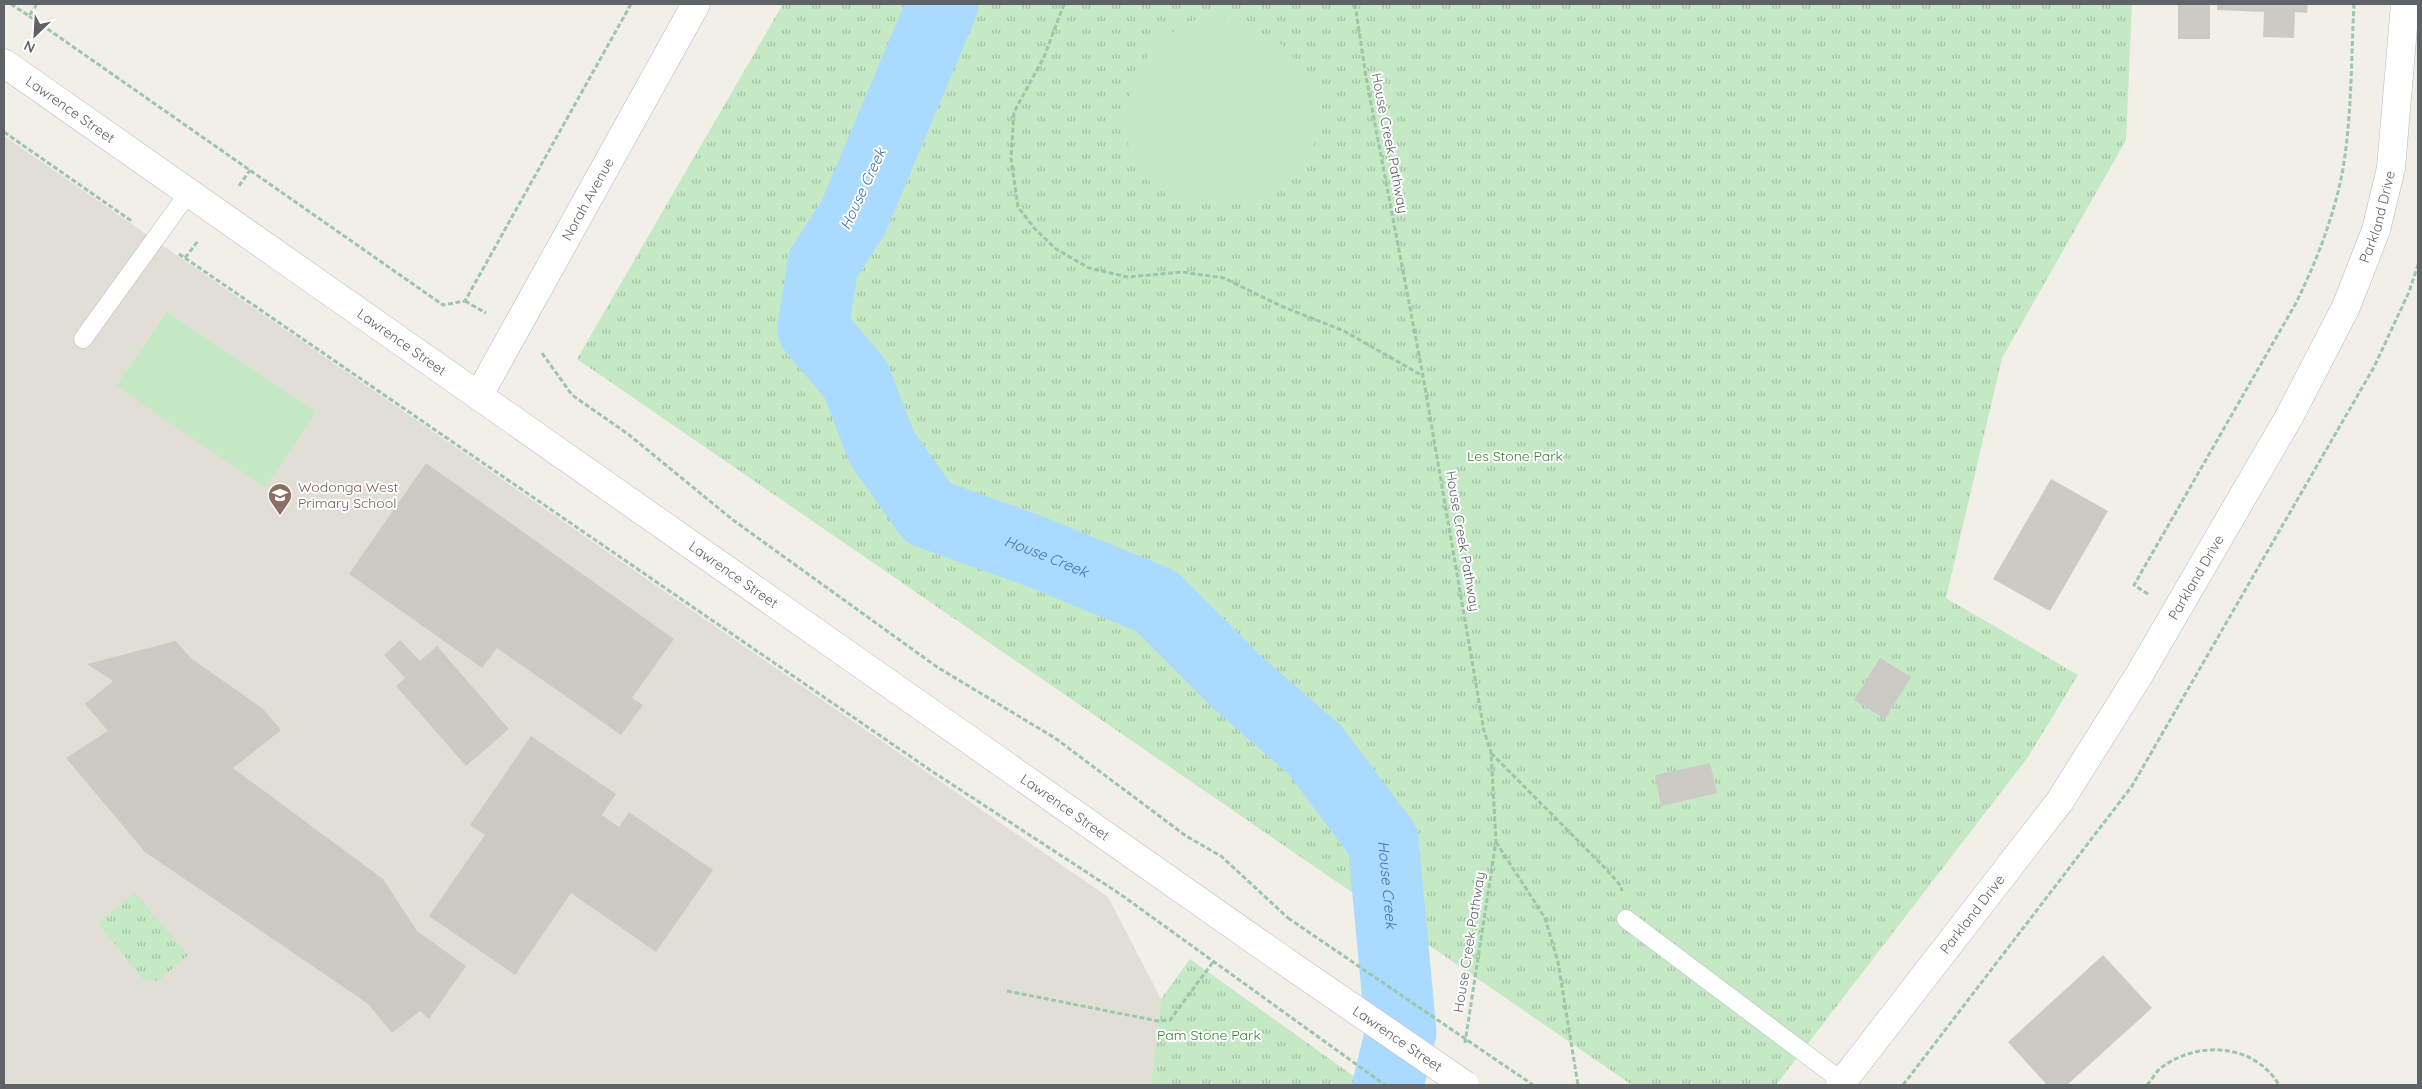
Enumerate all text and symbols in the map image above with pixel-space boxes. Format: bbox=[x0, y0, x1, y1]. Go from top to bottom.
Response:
north arrow bbox=[10, 10, 60, 60]
text: N bbox=[21, 36, 38, 57]
street label: House Creek Pathway bbox=[1368, 71, 1412, 215]
street label: Lawrence Street bbox=[22, 72, 119, 147]
water label: House Creek bbox=[835, 143, 891, 233]
street label: Norah Avenue bbox=[557, 154, 618, 244]
street label: Parkland Drive bbox=[2355, 169, 2399, 266]
street label: Lawrence Street bbox=[354, 305, 450, 380]
park label: Les Stone Park bbox=[1467, 447, 1563, 465]
street label: House Creek Pathway bbox=[1442, 469, 1484, 613]
place label: Wodonga West Primary School bbox=[298, 478, 399, 512]
school or university icon: Wodonga West Primary School bbox=[267, 482, 293, 516]
water label: House Creek bbox=[1002, 531, 1093, 582]
street label: Parkland Drive bbox=[2164, 531, 2228, 623]
street label: Lawrence Street bbox=[685, 537, 782, 612]
street label: Lawrence Street bbox=[1017, 770, 1113, 845]
water label: House Creek bbox=[1374, 840, 1401, 932]
street label: House Creek Pathway bbox=[1449, 870, 1489, 1014]
street label: Parkland Drive bbox=[1936, 871, 2009, 957]
street label: Lawrence Street bbox=[1349, 1002, 1446, 1076]
park label: Pam Stone Park bbox=[1157, 1026, 1261, 1044]

